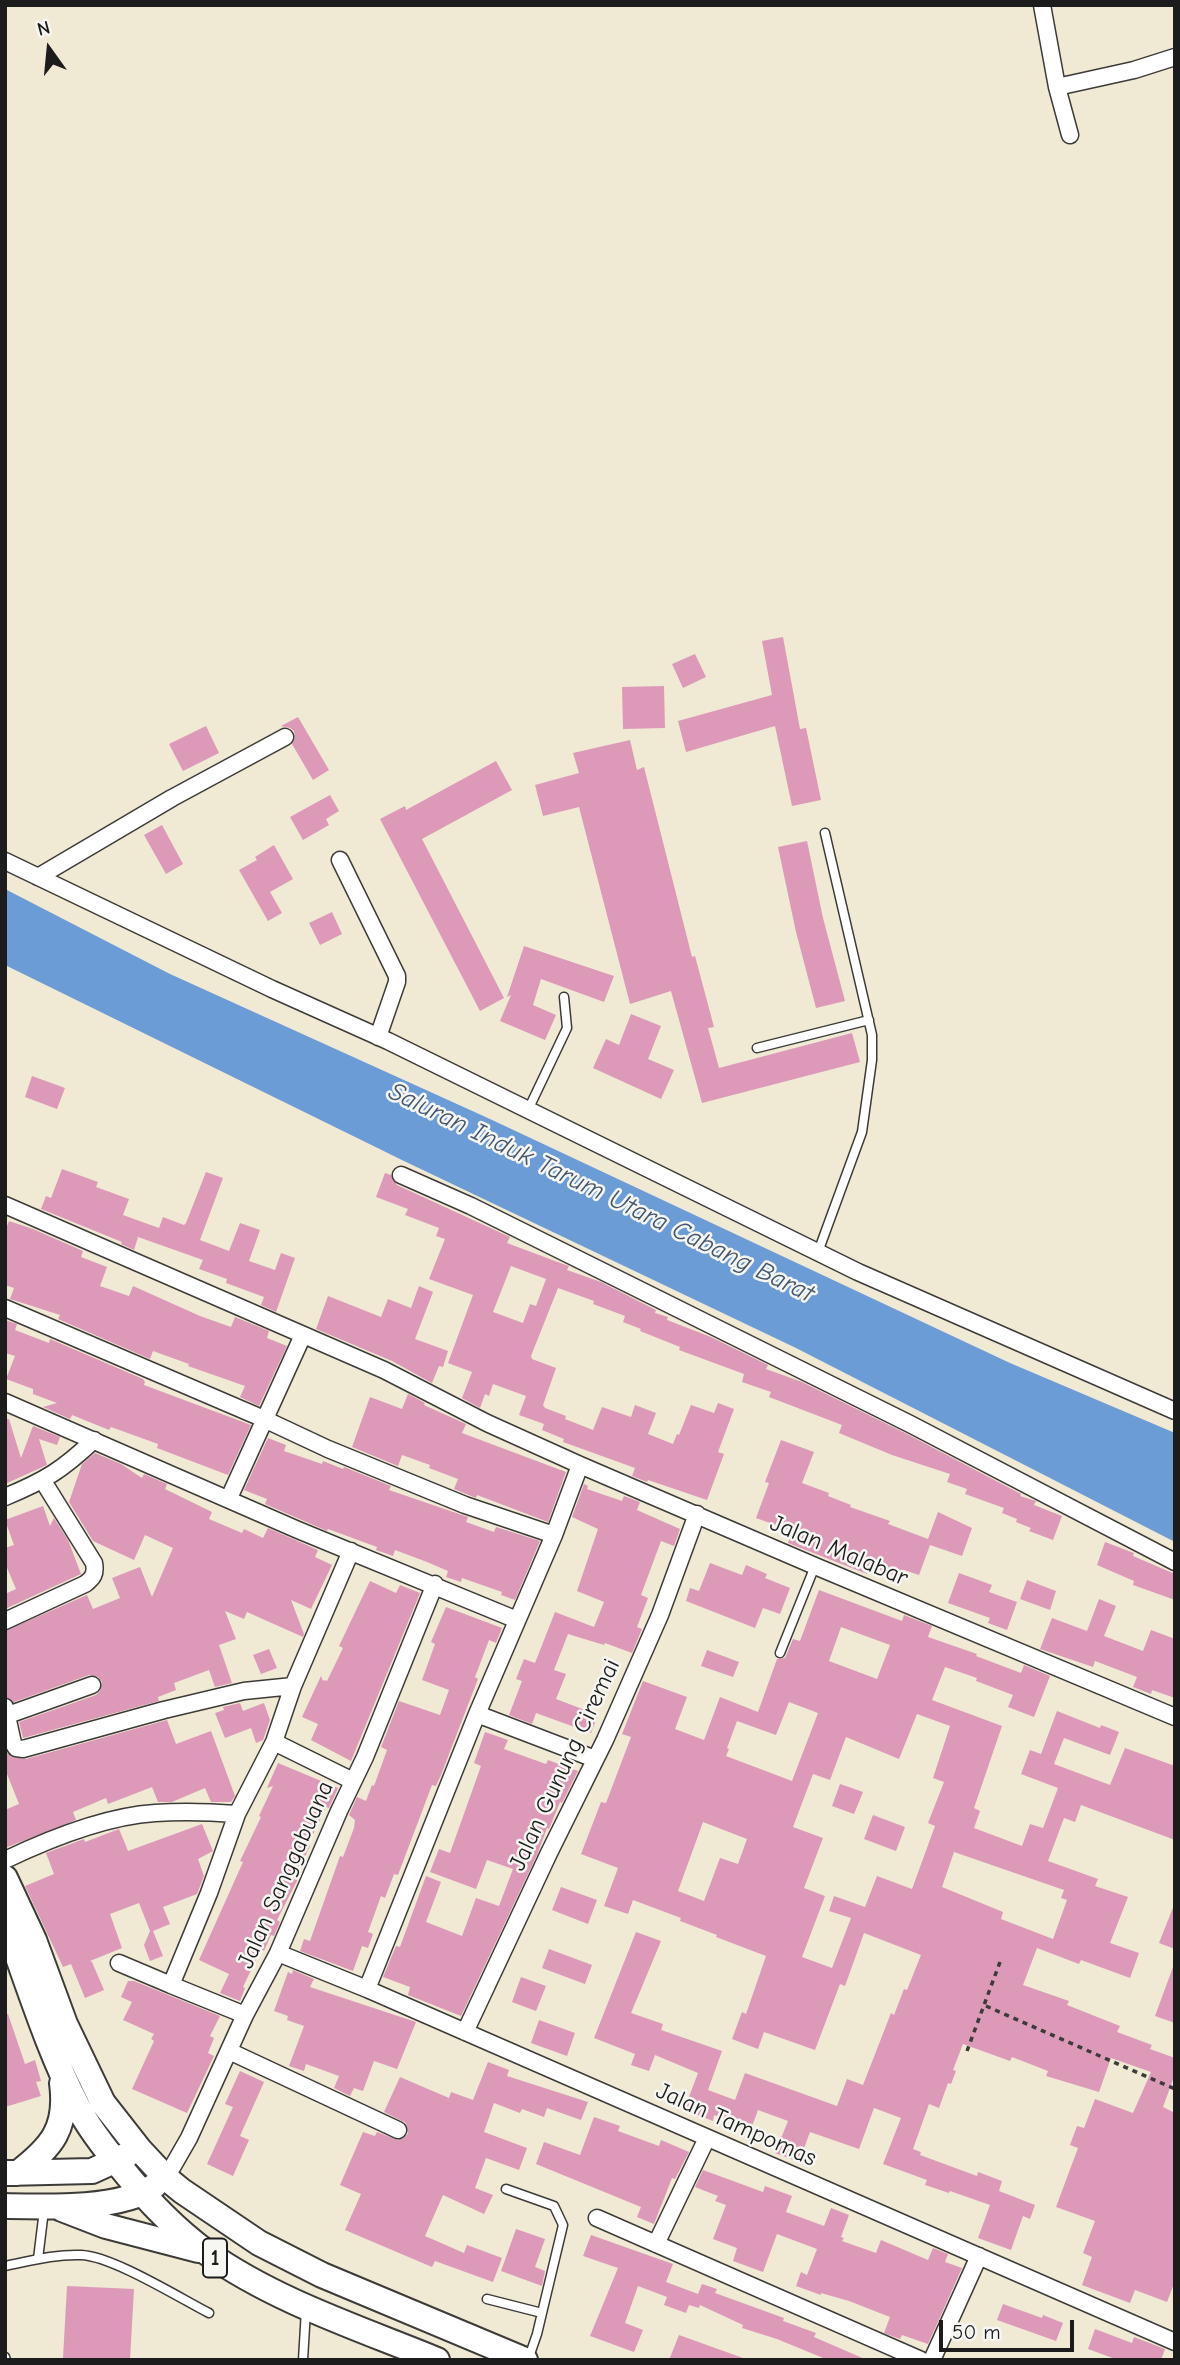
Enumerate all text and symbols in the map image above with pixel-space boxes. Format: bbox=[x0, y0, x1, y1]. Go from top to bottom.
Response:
north arrow bbox=[14, 14, 84, 84]
text: N bbox=[35, 16, 52, 41]
water label: Saluran Induk Tarum Utara Cabang Barat bbox=[383, 1076, 819, 1310]
street label: Jalan Malabar bbox=[766, 1509, 912, 1593]
street label: Jalan Gunung Ciremai bbox=[503, 1655, 627, 1875]
street label: Jalan Sanggabuana bbox=[232, 1777, 340, 1973]
street label: Jalan Tampomas bbox=[651, 2077, 821, 2173]
road number: 1 bbox=[203, 2238, 227, 2278]
scale bar bbox=[942, 2306, 1077, 2350]
text: 50 m bbox=[952, 2320, 1001, 2344]

